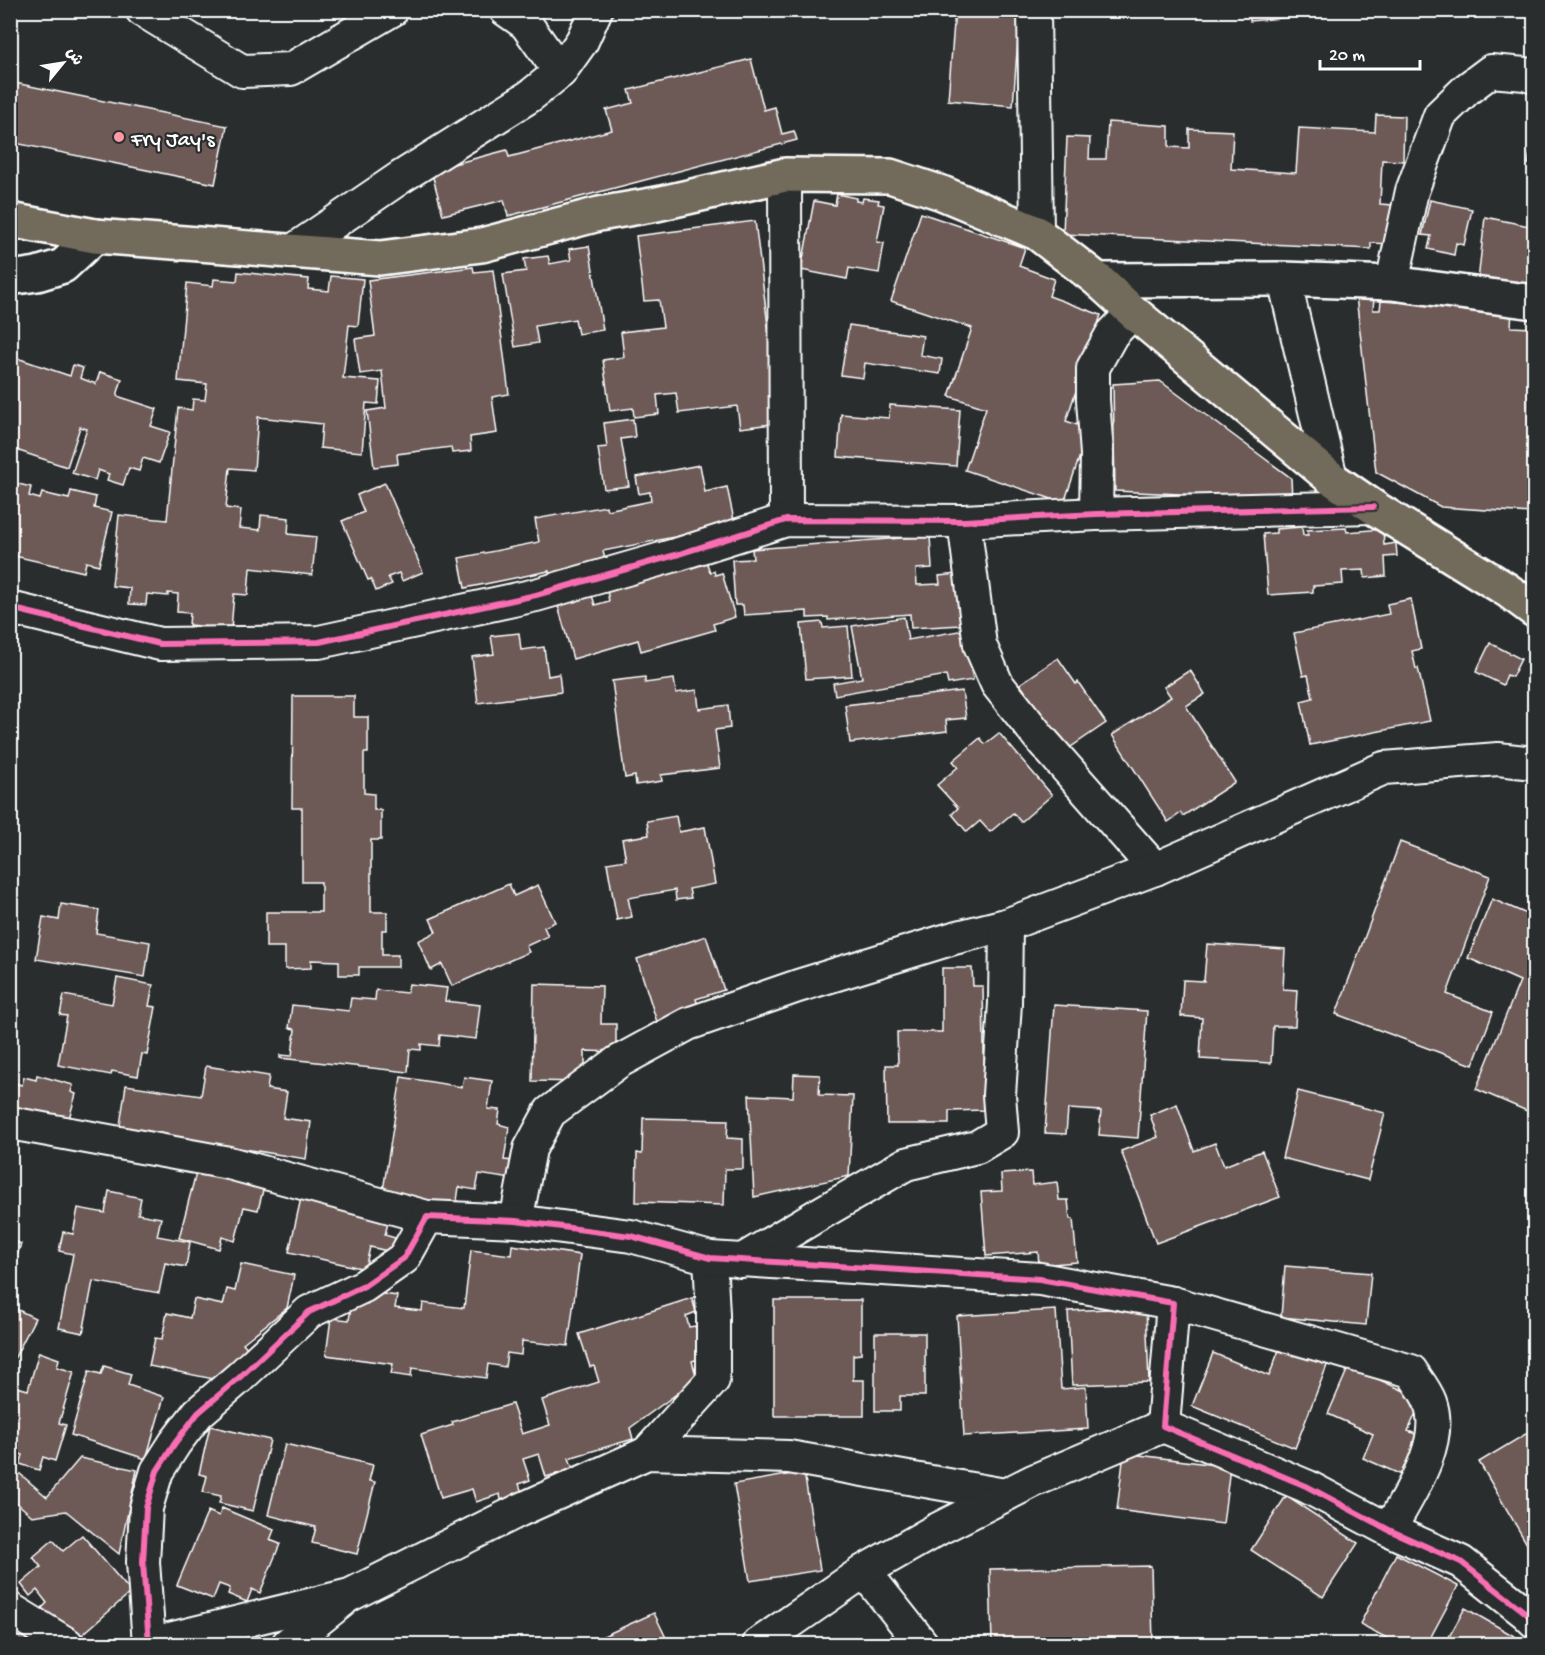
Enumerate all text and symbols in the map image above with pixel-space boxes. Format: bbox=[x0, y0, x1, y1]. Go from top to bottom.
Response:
north arrow bbox=[33, 33, 93, 93]
scale bar bbox=[1320, 33, 1420, 71]
text: ش bbox=[60, 45, 86, 70]
text: 20 m bbox=[1329, 46, 1365, 67]
place label: Fry Jay's bbox=[130, 128, 215, 154]
marker: Fry Jay's bbox=[112, 130, 126, 144]

